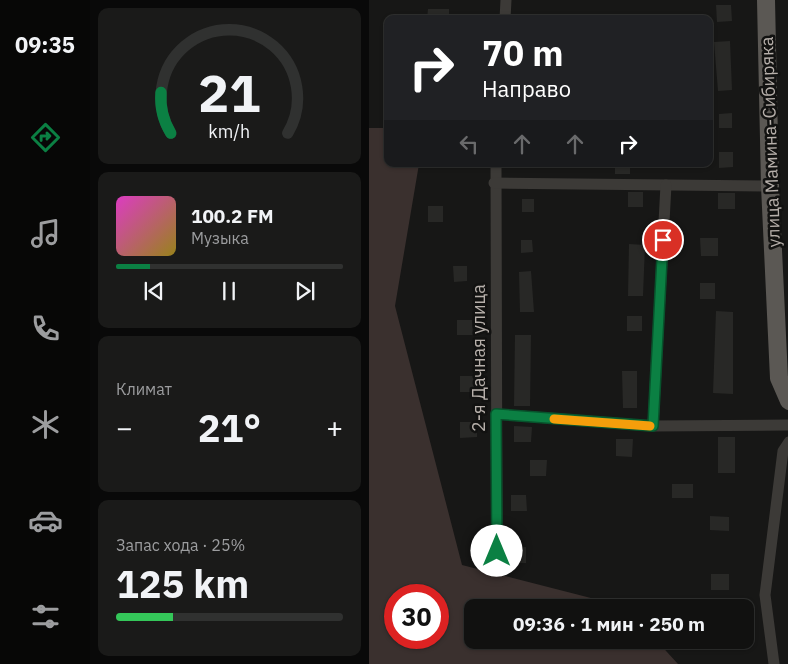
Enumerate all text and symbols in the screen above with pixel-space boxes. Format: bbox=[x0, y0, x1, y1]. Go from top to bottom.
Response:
text: 09:35 bbox=[15, 30, 75, 59]
text: 70 m bbox=[482, 30, 564, 76]
icon: right bbox=[399, 35, 464, 100]
street label: улица Мамина-Сибиряка bbox=[755, 36, 785, 248]
text: 21 bbox=[198, 59, 261, 126]
text: Направо bbox=[482, 74, 571, 103]
icon: directions bbox=[28, 120, 63, 155]
text: km/h bbox=[209, 120, 251, 143]
icon: left bbox=[455, 130, 483, 158]
icon: ahead bbox=[508, 130, 536, 158]
icon: ahead bbox=[561, 130, 589, 158]
icon: right bbox=[614, 130, 642, 158]
text: 100.2 FM bbox=[191, 204, 274, 228]
icon: music bbox=[28, 216, 63, 251]
pin bbox=[642, 219, 684, 261]
icon: arrive bbox=[649, 226, 677, 254]
text: Музыка bbox=[191, 228, 249, 248]
icon: previous bbox=[140, 277, 168, 305]
icon: pause bbox=[215, 277, 243, 305]
icon: next bbox=[291, 277, 319, 305]
street label: 2-я Дачная улица bbox=[467, 284, 490, 432]
icon: phone bbox=[28, 311, 63, 346]
text: Климат bbox=[116, 379, 172, 399]
text: 21° bbox=[198, 403, 261, 452]
icon: climate bbox=[28, 407, 63, 442]
text: − bbox=[116, 409, 133, 446]
text: + bbox=[326, 409, 343, 446]
icon: car bbox=[28, 503, 63, 538]
position arrow bbox=[470, 524, 522, 576]
text: Запас хода · 25% bbox=[116, 535, 245, 555]
text: 125 km bbox=[116, 559, 249, 608]
speed limit sign: 30 bbox=[384, 584, 449, 649]
icon: filters bbox=[28, 599, 63, 634]
text: 09:36 · 1 мин · 250 m bbox=[513, 612, 705, 636]

